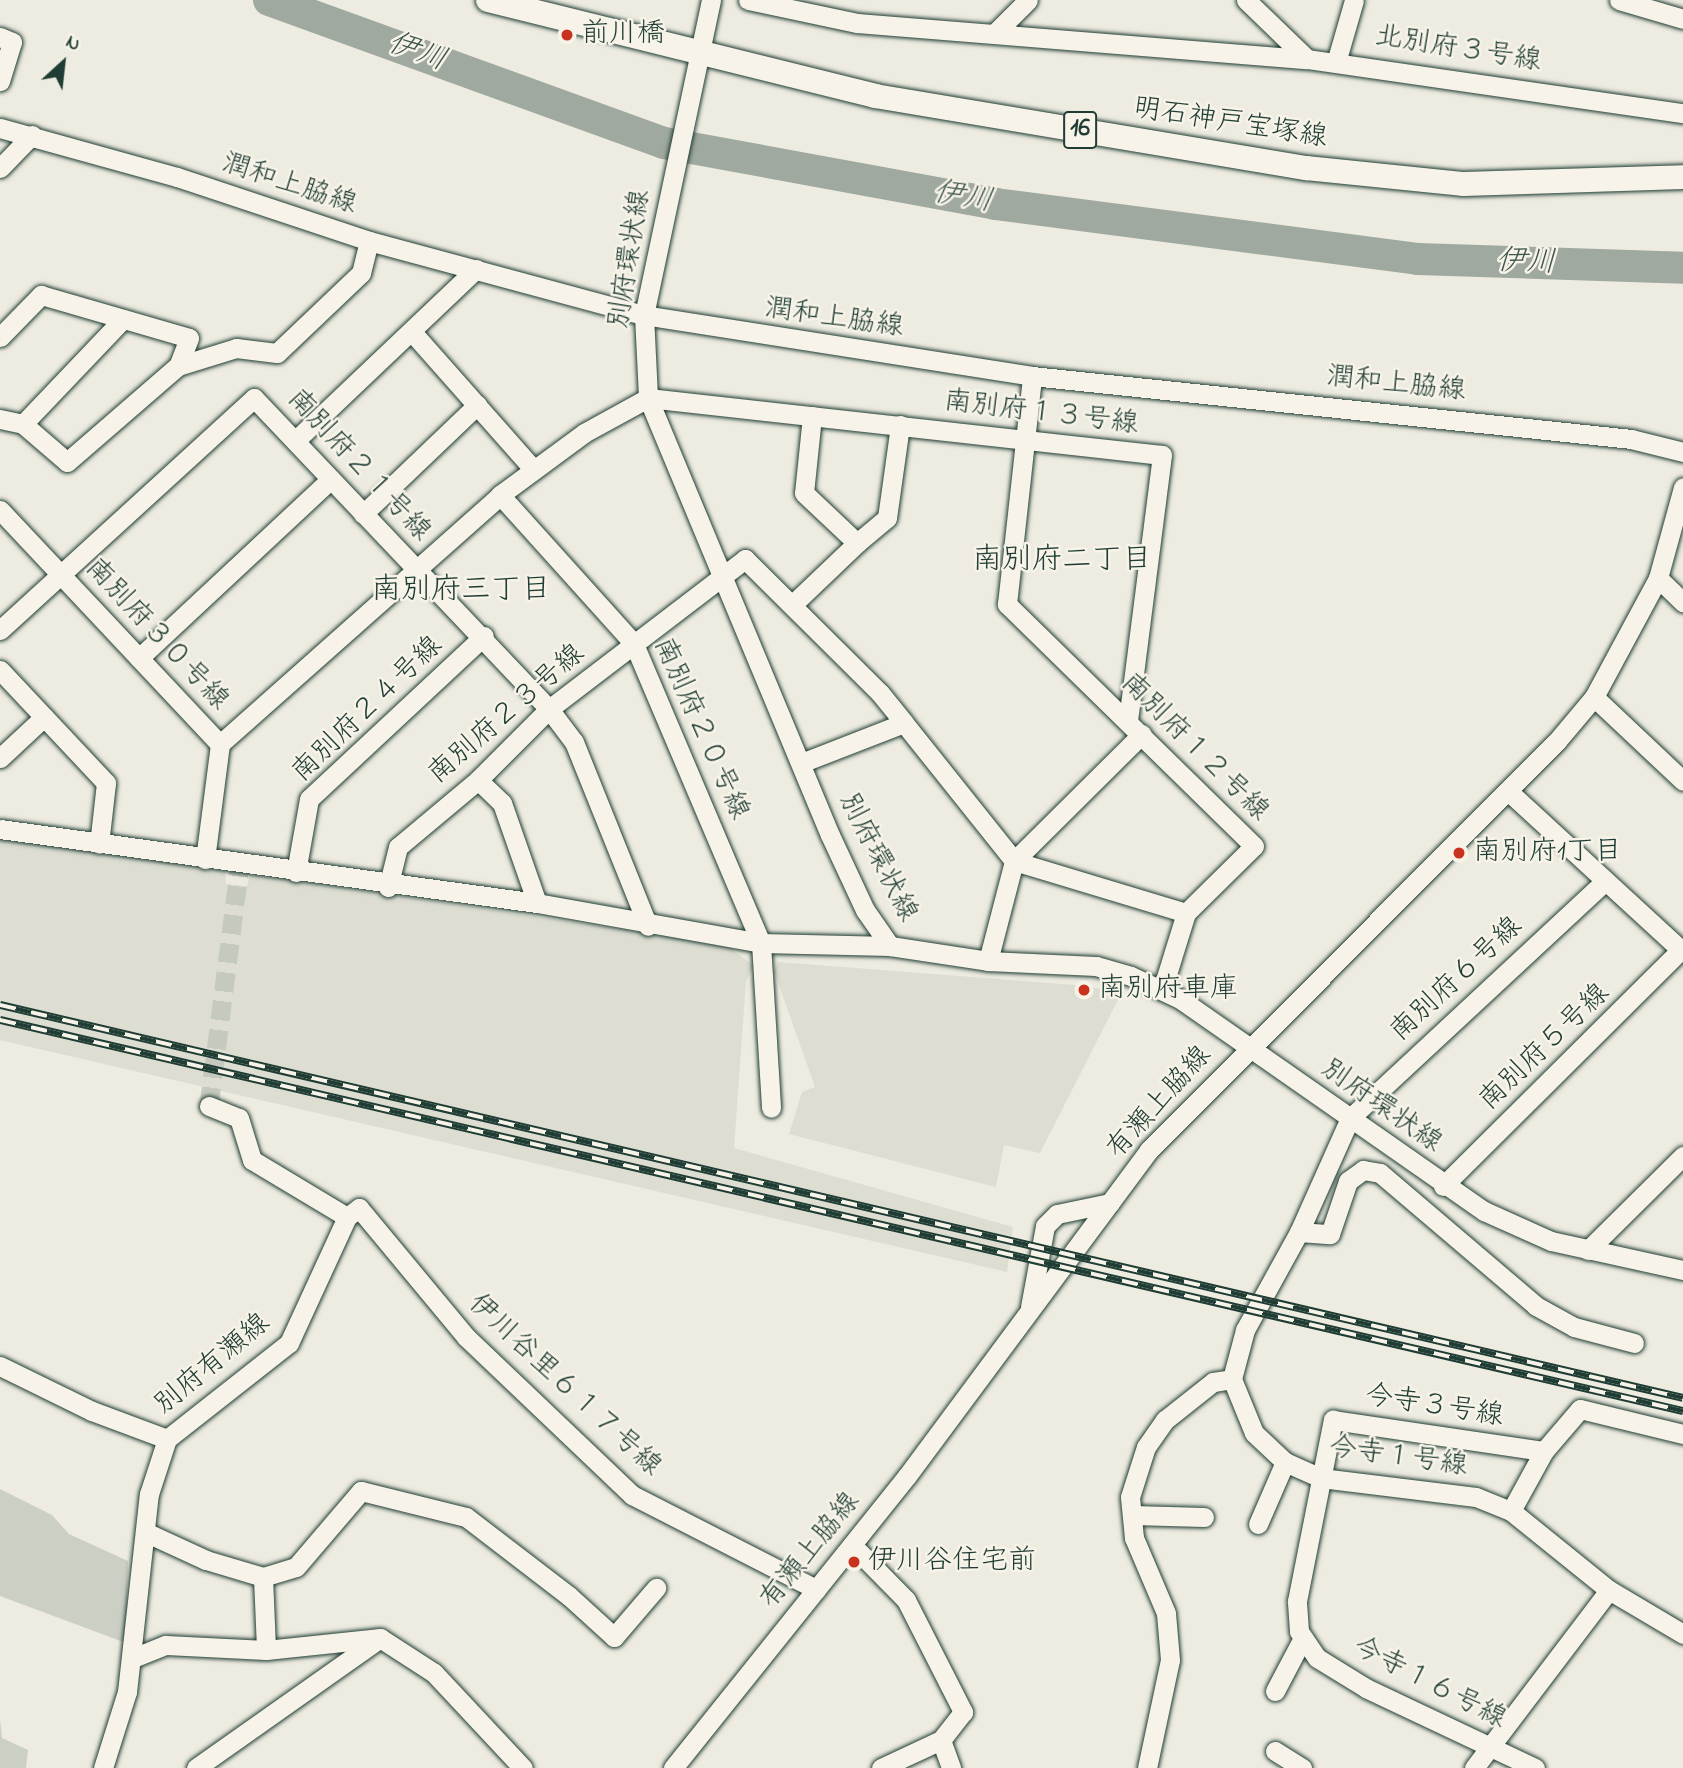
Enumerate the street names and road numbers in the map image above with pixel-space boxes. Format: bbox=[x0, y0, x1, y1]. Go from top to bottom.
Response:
street label: 北別府３号線 bbox=[1372, 20, 1544, 80]
street label: 明石神戸宝塚線 bbox=[1131, 92, 1329, 156]
road number: 16 bbox=[1062, 108, 1098, 153]
street label: 潤和上脇線 bbox=[217, 147, 361, 223]
street label: 別府環状線 bbox=[603, 187, 659, 331]
street label: 潤和上脇線 bbox=[762, 293, 906, 345]
street label: 潤和上脇線 bbox=[1325, 361, 1467, 409]
street label: 南別府２１号線 bbox=[279, 383, 437, 549]
street label: 南別府１３号線 bbox=[942, 385, 1140, 443]
street label: 南別府３０号線 bbox=[77, 552, 235, 718]
street label: 南別府２４号線 bbox=[286, 630, 450, 790]
street label: 南別府２０号線 bbox=[645, 633, 755, 825]
street label: 南別府２３号線 bbox=[422, 638, 592, 792]
street label: 南別府１２号線 bbox=[1113, 667, 1275, 829]
street label: 別府環状線 bbox=[830, 788, 924, 928]
street label: 南別府６号線 bbox=[1384, 910, 1530, 1050]
street label: 南別府５号線 bbox=[1473, 978, 1617, 1118]
street label: 有瀬上脇線 bbox=[1101, 1040, 1219, 1166]
street label: 別府環状線 bbox=[1314, 1053, 1448, 1161]
street label: 伊川谷里６１７号線 bbox=[460, 1288, 668, 1484]
street label: 別府有瀬線 bbox=[149, 1307, 277, 1423]
street label: 今寺３号線 bbox=[1362, 1379, 1506, 1435]
street label: 今寺１号線 bbox=[1326, 1432, 1470, 1484]
street label: 有瀬上脇線 bbox=[754, 1486, 868, 1616]
street label: 今寺１６号線 bbox=[1347, 1631, 1511, 1737]

